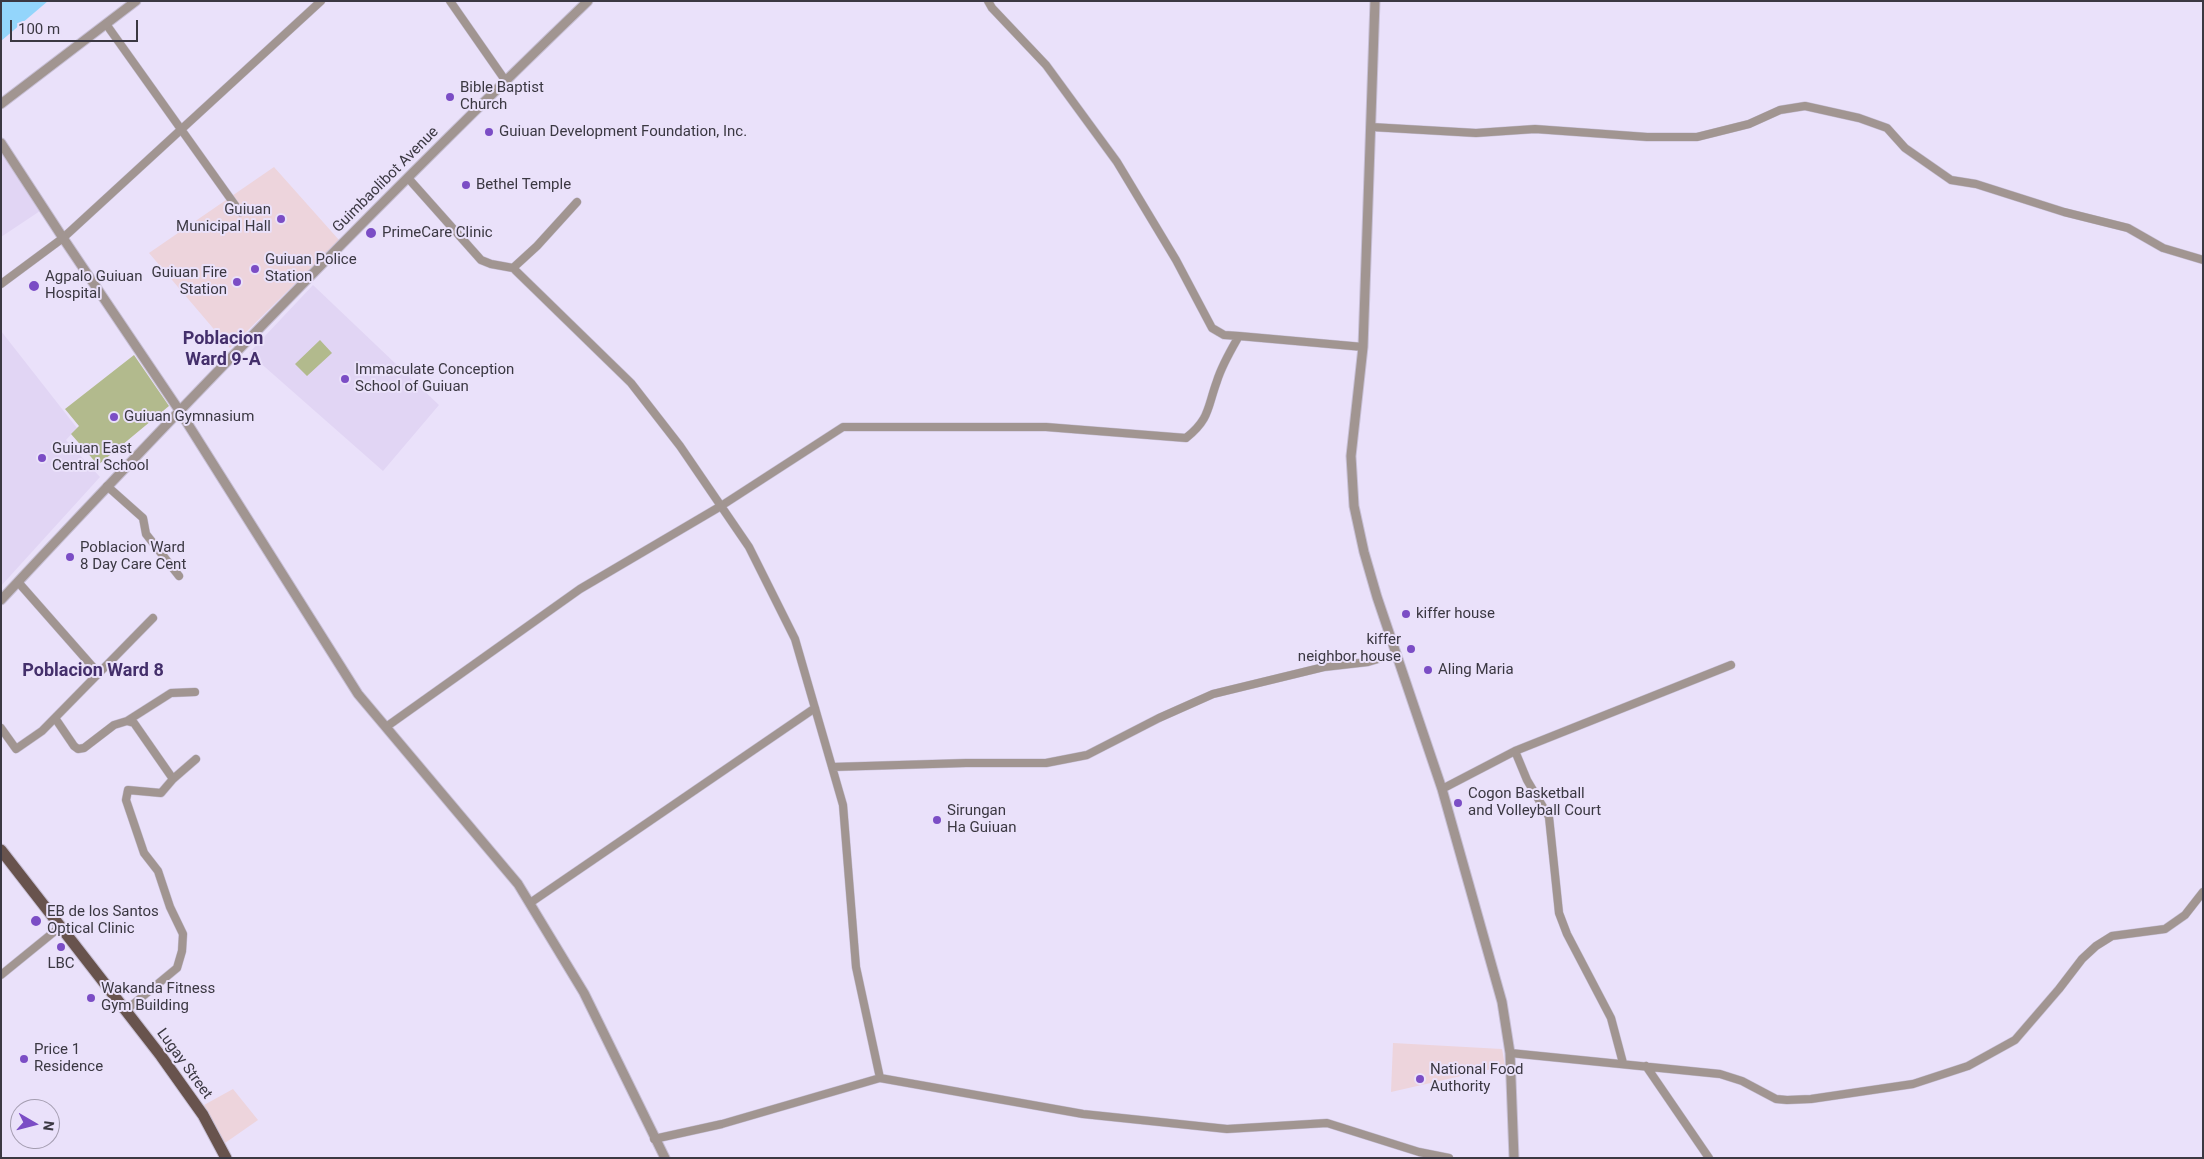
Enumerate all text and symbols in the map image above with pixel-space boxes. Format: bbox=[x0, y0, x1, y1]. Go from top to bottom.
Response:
scale bar bbox=[12, 10, 140, 42]
text: 100 m bbox=[18, 20, 60, 38]
place label: Bible Baptist Church bbox=[460, 79, 544, 114]
marker: Bible Baptist Church bbox=[444, 91, 456, 103]
street label: Guimbaolibot Avenue bbox=[329, 123, 443, 237]
place label: Guiuan Development Foundation, Inc. bbox=[499, 123, 747, 141]
marker: Guiuan Development Foundation, Inc. bbox=[483, 126, 495, 138]
place label: Bethel Temple bbox=[476, 176, 571, 194]
marker: Bethel Temple bbox=[460, 179, 472, 191]
place label: Guiuan Municipal Hall bbox=[176, 201, 271, 236]
marker: Guiuan Municipal Hall bbox=[275, 213, 287, 225]
place label: PrimeCare Clinic bbox=[382, 224, 493, 242]
marker: PrimeCare Clinic bbox=[364, 226, 378, 240]
place label: Guiuan Police Station bbox=[265, 251, 357, 286]
marker: Guiuan Police Station bbox=[249, 263, 261, 275]
place label: Guiuan Fire Station bbox=[152, 264, 227, 299]
place label: Agpalo Guiuan Hospital bbox=[45, 268, 143, 303]
marker: Guiuan Fire Station bbox=[231, 276, 243, 288]
marker: Agpalo Guiuan Hospital bbox=[27, 279, 41, 293]
district label: Poblacion Ward 9-A bbox=[183, 328, 263, 370]
place label: Immaculate Conception School of Guiuan bbox=[355, 361, 514, 396]
marker: Immaculate Conception School of Guiuan bbox=[339, 373, 351, 385]
place label: Guiuan Gymnasium bbox=[124, 408, 254, 426]
marker: Guiuan Gymnasium bbox=[108, 411, 120, 423]
place label: Guiuan East Central School bbox=[52, 440, 149, 475]
marker: Guiuan East Central School bbox=[36, 452, 48, 464]
place label: Poblacion Ward 8 Day Care Cent bbox=[80, 539, 186, 574]
marker: Poblacion Ward 8 Day Care Cent bbox=[64, 551, 76, 563]
place label: kiffer house bbox=[1416, 605, 1495, 623]
marker: kiffer house bbox=[1400, 608, 1412, 620]
place label: kiffer neighbor house bbox=[1298, 631, 1401, 666]
marker: kiffer neighbor house bbox=[1405, 643, 1417, 655]
district label: Poblacion Ward 8 bbox=[22, 660, 164, 682]
place label: Aling Maria bbox=[1438, 661, 1514, 679]
marker: Aling Maria bbox=[1422, 664, 1434, 676]
place label: Cogon Basketball and Volleyball Court bbox=[1468, 785, 1601, 820]
marker: Cogon Basketball and Volleyball Court bbox=[1452, 797, 1464, 809]
place label: Sirungan Ha Guiuan bbox=[947, 802, 1016, 837]
marker: Sirungan Ha Guiuan bbox=[931, 814, 943, 826]
place label: EB de los Santos Optical Clinic bbox=[47, 903, 159, 938]
marker: EB de los Santos Optical Clinic bbox=[29, 914, 43, 928]
marker: LBC bbox=[55, 941, 67, 953]
place label: LBC bbox=[47, 955, 75, 973]
place label: Wakanda Fitness Gym Building bbox=[101, 980, 215, 1015]
marker: Wakanda Fitness Gym Building bbox=[85, 992, 97, 1004]
street label: Lugay Street bbox=[152, 1025, 216, 1103]
place label: Price 1 Residence bbox=[34, 1041, 103, 1076]
marker: Price 1 Residence bbox=[18, 1053, 30, 1065]
place label: National Food Authority bbox=[1430, 1061, 1523, 1096]
marker: National Food Authority bbox=[1414, 1073, 1426, 1085]
north arrow bbox=[10, 1099, 60, 1149]
text: N bbox=[40, 1120, 57, 1132]

